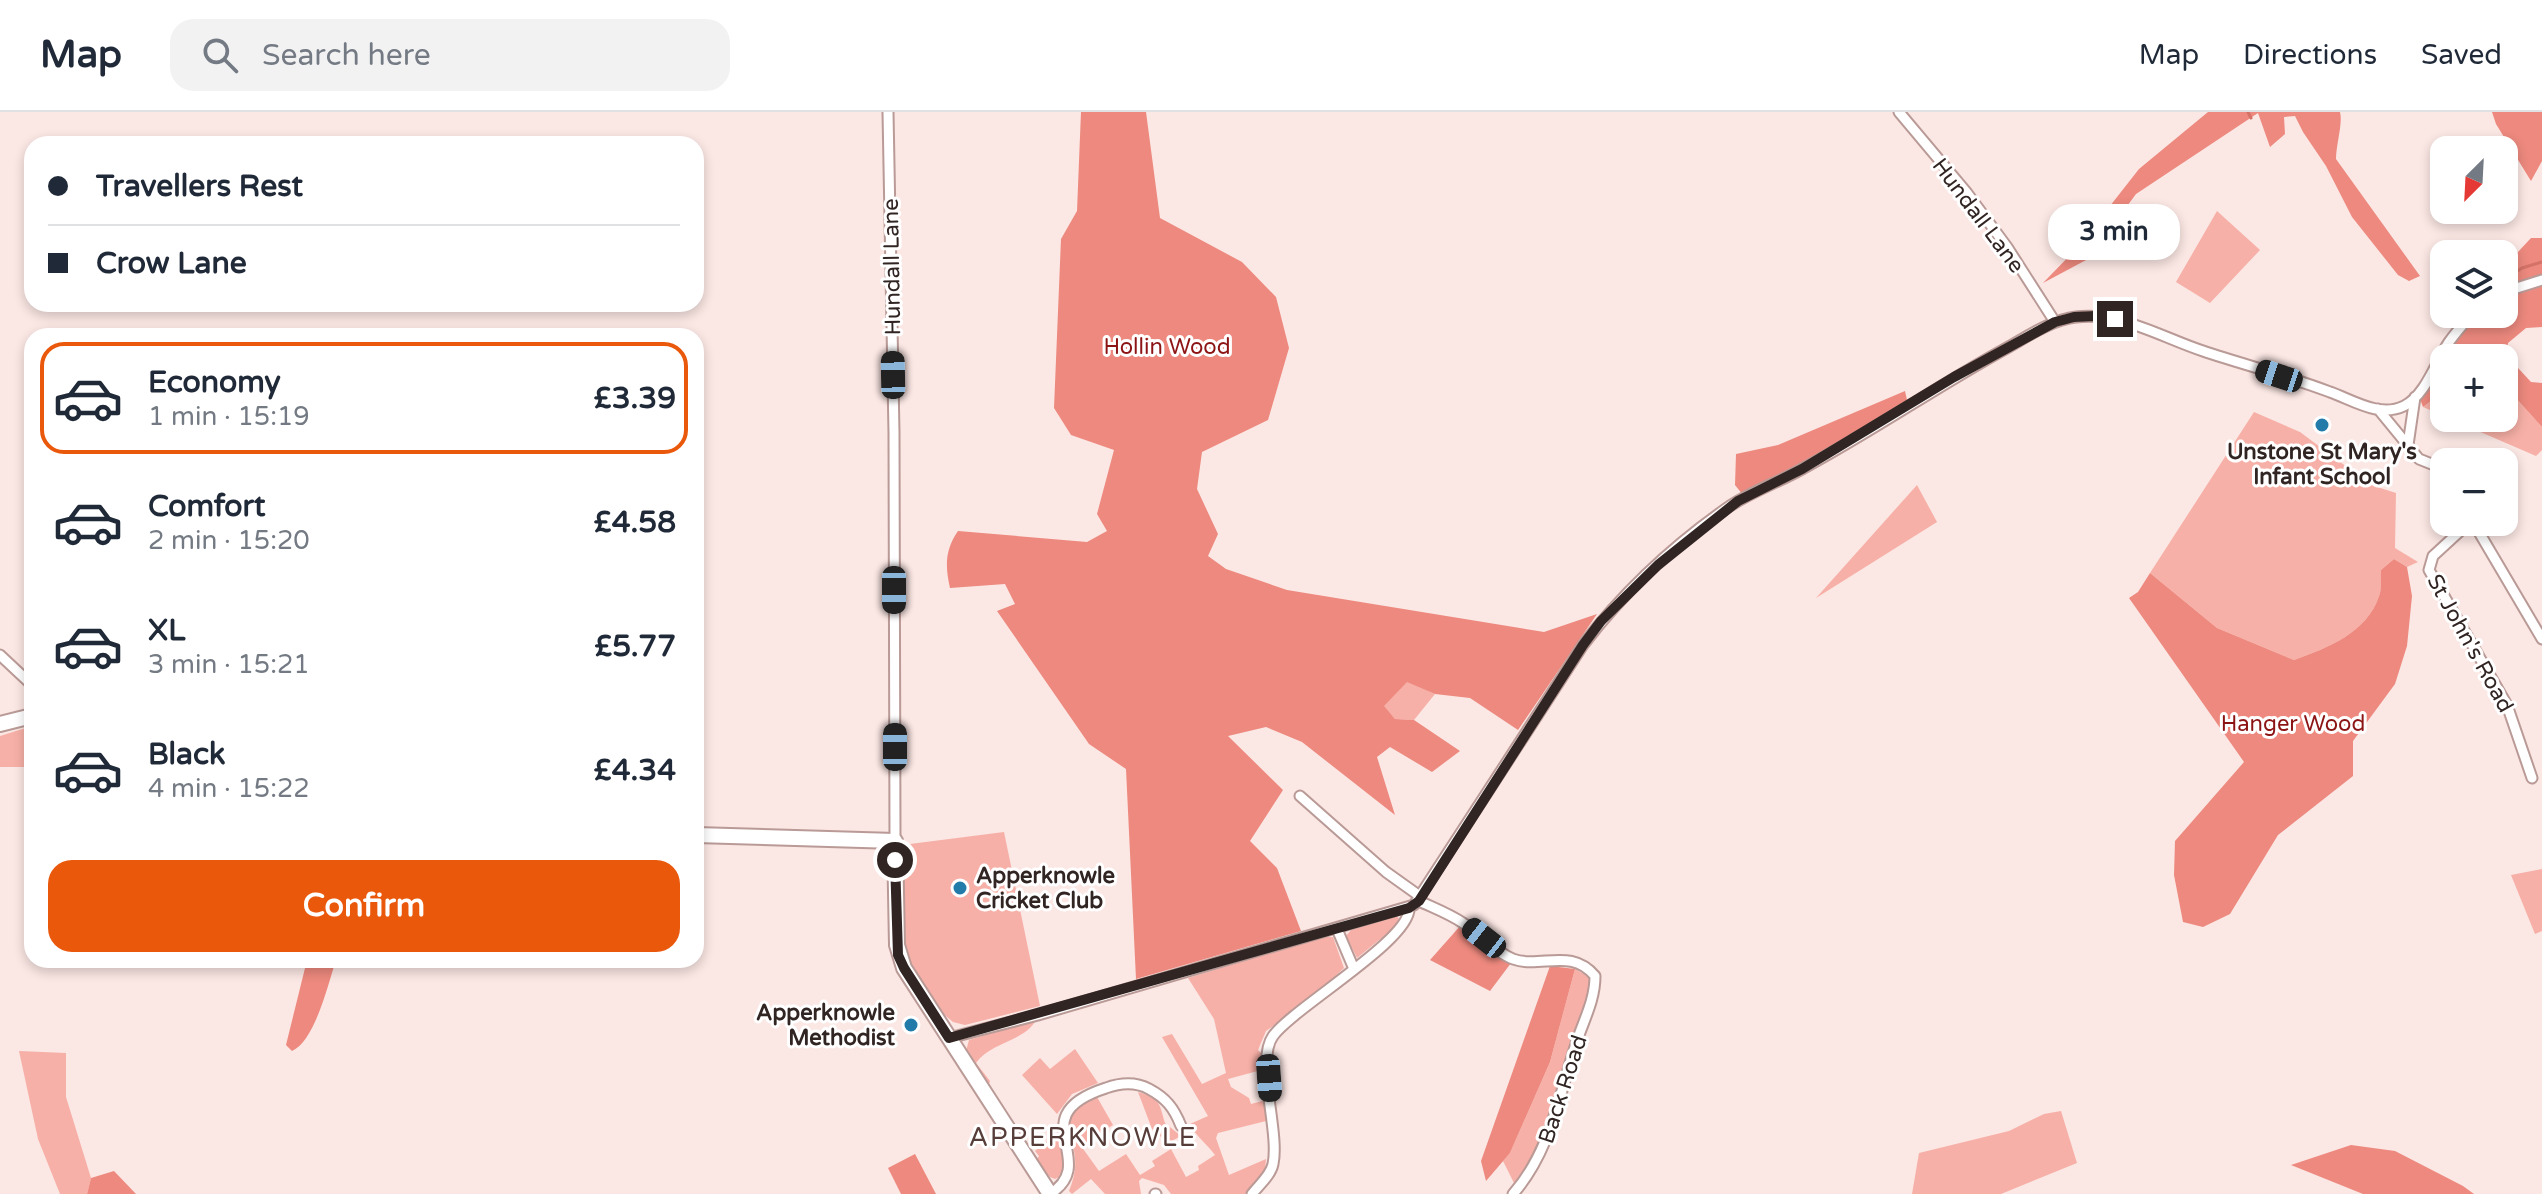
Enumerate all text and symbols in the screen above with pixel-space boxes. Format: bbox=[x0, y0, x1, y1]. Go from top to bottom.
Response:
search box bbox=[170, 19, 730, 91]
text: Map bbox=[40, 32, 122, 78]
icon: search bbox=[198, 33, 242, 77]
text: Search here bbox=[262, 37, 431, 74]
text: Map bbox=[2139, 38, 2199, 72]
text: Directions bbox=[2243, 38, 2377, 72]
text: Saved bbox=[2421, 38, 2502, 72]
north arrow bbox=[2430, 136, 2518, 224]
map controls bbox=[2430, 136, 2518, 536]
street label: Hundall Lane bbox=[1927, 153, 2030, 278]
text: Travellers Rest bbox=[96, 168, 303, 205]
street label: Hundall Lane bbox=[878, 198, 906, 336]
callout: 3 min bbox=[2049, 203, 2181, 259]
text: 3 min bbox=[2079, 216, 2149, 247]
button: layers bbox=[2430, 240, 2518, 328]
text: Crow Lane bbox=[96, 245, 247, 282]
route end bbox=[2097, 301, 2133, 337]
park label: Hollin Wood bbox=[1103, 334, 1231, 360]
button: + bbox=[2430, 344, 2518, 432]
car bbox=[881, 351, 905, 399]
car bbox=[2252, 357, 2306, 395]
icon: car bbox=[52, 362, 124, 434]
text: Economy bbox=[148, 364, 281, 401]
text: £3.39 bbox=[594, 380, 676, 417]
text: 1 min · 15:19 bbox=[148, 401, 310, 432]
marker: Unstone St Mary's Infant School bbox=[2313, 416, 2331, 434]
place label: Unstone St Mary's Infant School bbox=[2227, 439, 2417, 490]
button: − bbox=[2430, 448, 2518, 536]
icon: car bbox=[52, 486, 124, 558]
text: Comfort bbox=[148, 488, 266, 525]
text: £4.58 bbox=[594, 504, 676, 541]
text: 2 min · 15:20 bbox=[148, 525, 310, 556]
car bbox=[882, 566, 906, 614]
street label: St John's Road bbox=[2421, 570, 2519, 717]
icon: car bbox=[52, 610, 124, 682]
text: XL bbox=[148, 612, 185, 649]
text: £5.77 bbox=[594, 628, 676, 665]
text: 3 min · 15:21 bbox=[148, 649, 310, 680]
park label: Hanger Wood bbox=[2221, 711, 2365, 737]
car bbox=[883, 723, 907, 771]
icon: car bbox=[52, 734, 124, 806]
text: Black bbox=[148, 736, 225, 773]
text: £4.34 bbox=[594, 752, 676, 789]
text: 4 min · 15:22 bbox=[148, 773, 310, 804]
route start bbox=[877, 842, 913, 878]
button: Confirm bbox=[48, 860, 680, 952]
place label: Apperknowle Cricket Club bbox=[976, 863, 1115, 914]
marker: Apperknowle Cricket Club bbox=[951, 879, 969, 897]
car bbox=[1458, 914, 1510, 962]
place label: Apperknowle Methodist bbox=[756, 1000, 896, 1051]
marker: Apperknowle Methodist bbox=[902, 1016, 920, 1034]
street label: Back Road bbox=[1533, 1032, 1593, 1147]
car bbox=[1255, 1053, 1283, 1103]
district label: APPERKNOWLE bbox=[969, 1122, 1197, 1153]

